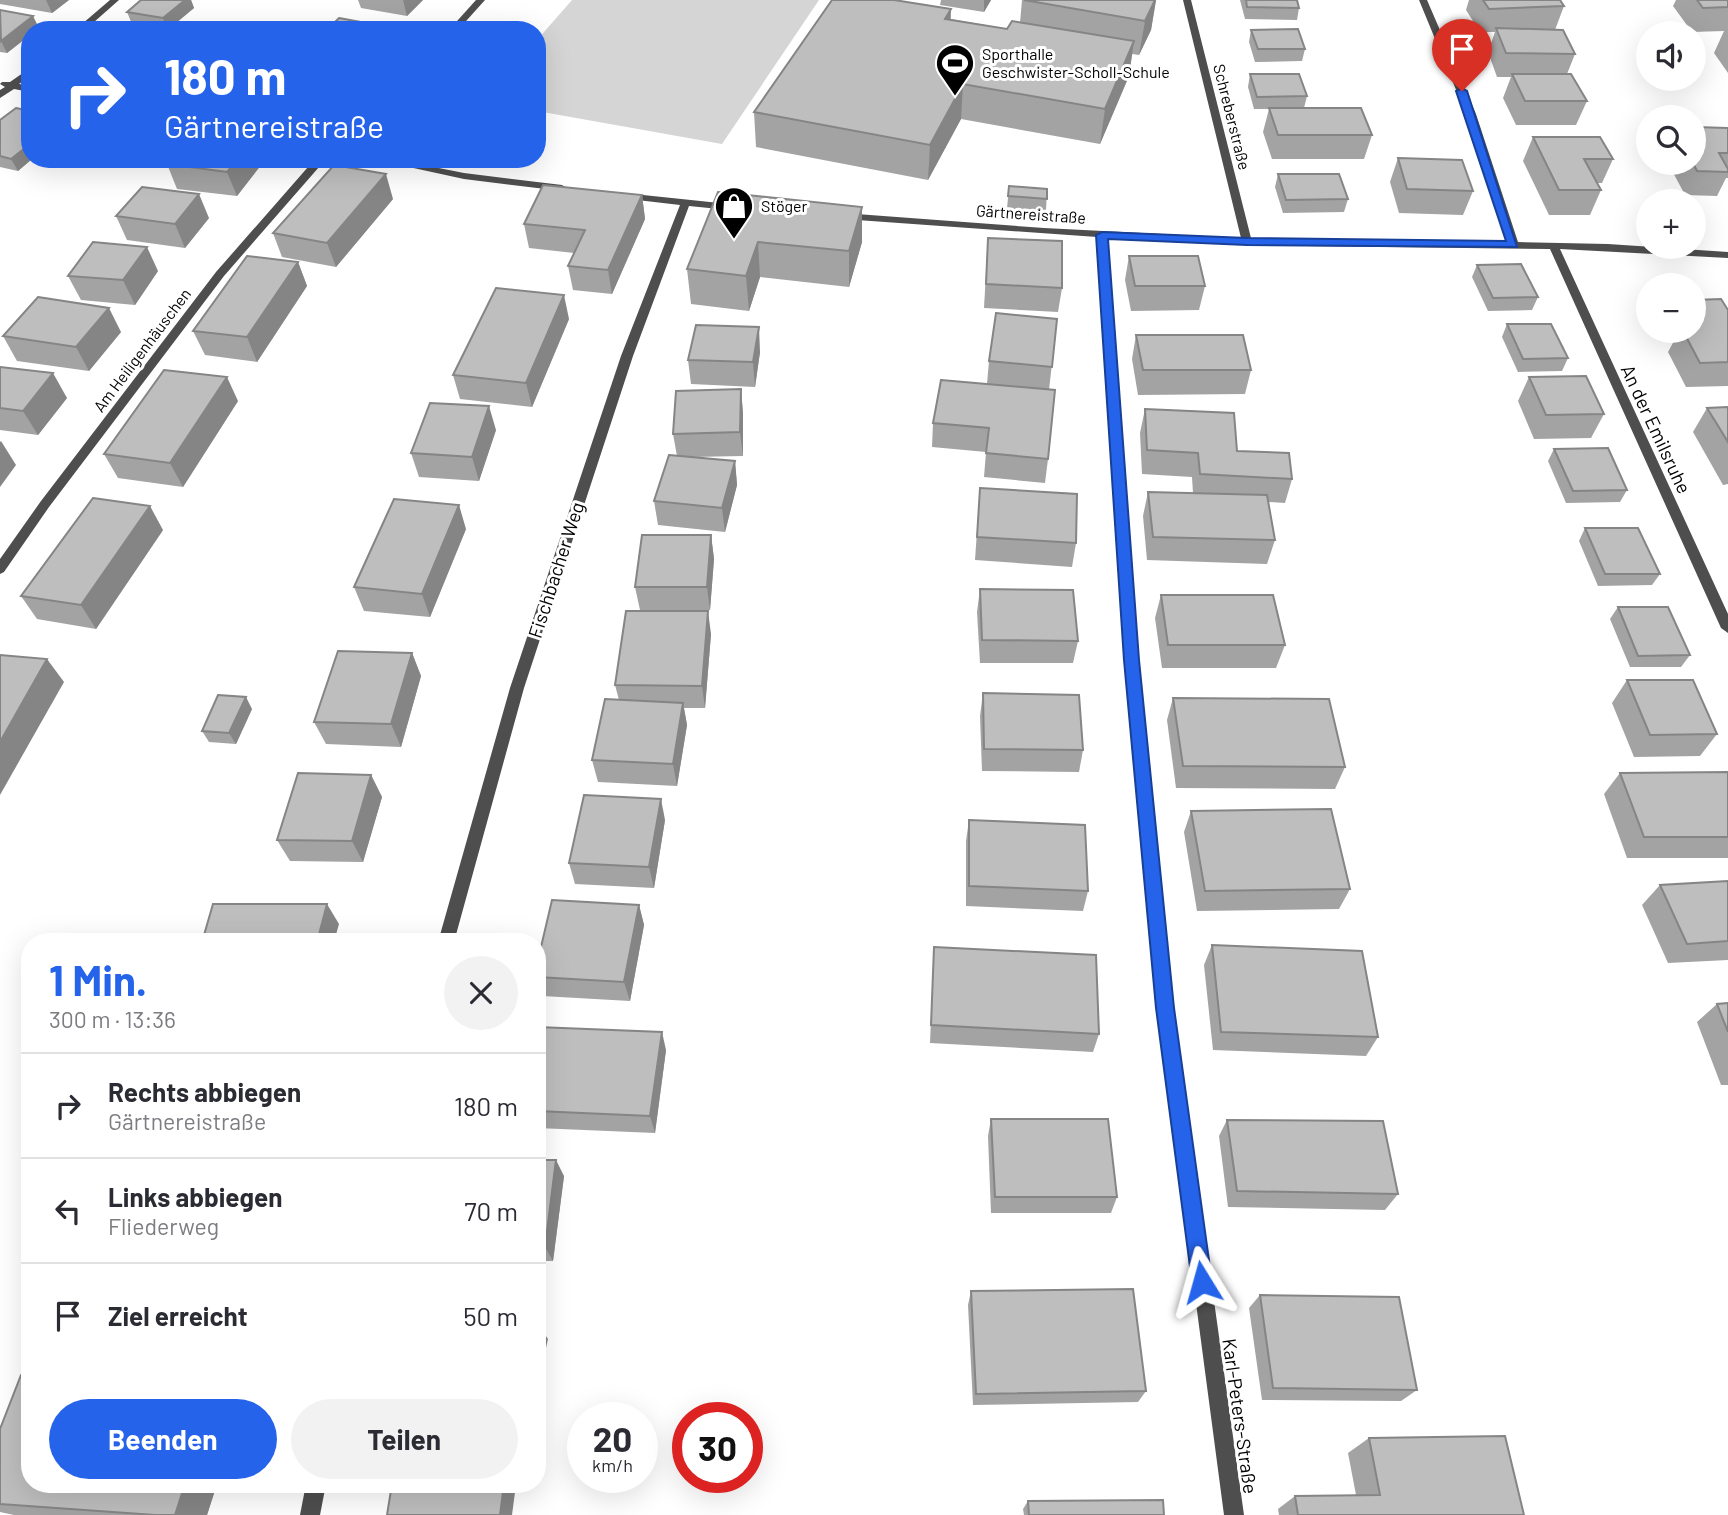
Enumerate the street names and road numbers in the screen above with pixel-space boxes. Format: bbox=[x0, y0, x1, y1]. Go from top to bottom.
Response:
street label: Schreberstraße bbox=[1210, 62, 1255, 172]
street label: Gärtnereistraße bbox=[975, 200, 1087, 227]
street label: Am Heiligenhäuschen bbox=[89, 284, 194, 415]
street label: An der Emilsruhe bbox=[1617, 361, 1696, 497]
street label: Fischbacher Weg bbox=[523, 499, 588, 641]
street label: Karl-Peters-Straße bbox=[1218, 1337, 1263, 1495]

